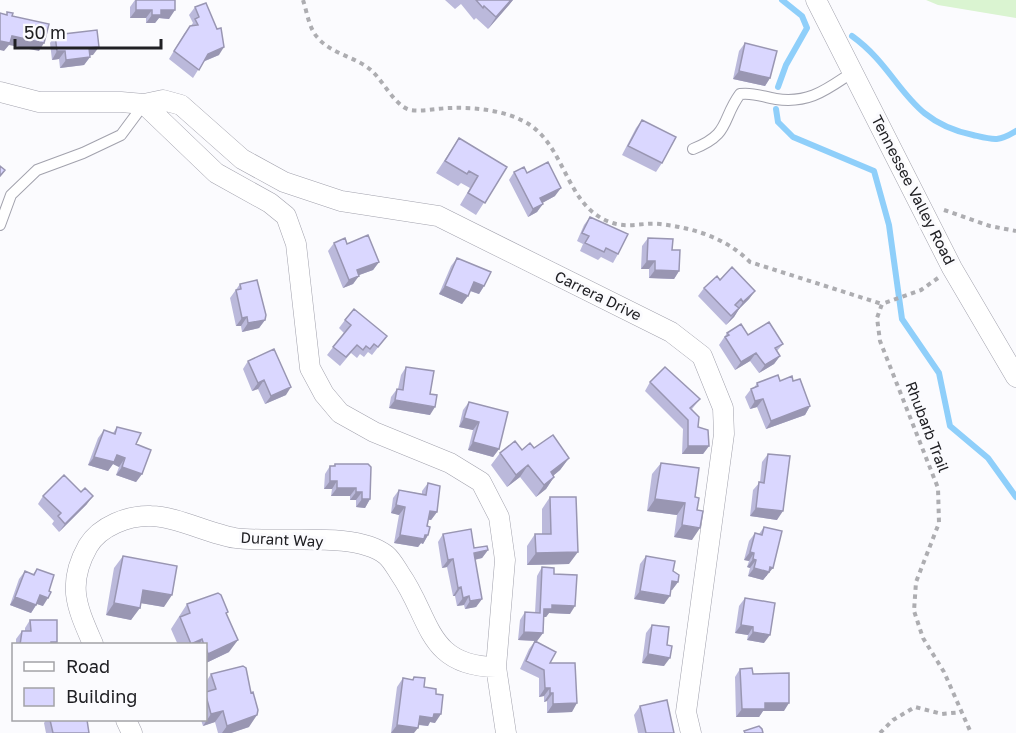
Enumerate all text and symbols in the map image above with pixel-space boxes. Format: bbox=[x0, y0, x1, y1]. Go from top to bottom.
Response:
scale bar bbox=[15, 12, 160, 50]
text: 50 m bbox=[24, 21, 66, 43]
street label: Tennessee Valley Road bbox=[868, 112, 959, 267]
street label: Carrera Drive bbox=[552, 266, 645, 324]
street label: Rhubarb Trail bbox=[902, 379, 954, 475]
street label: Durant Way bbox=[240, 528, 325, 550]
legend bbox=[12, 643, 207, 721]
text: Road bbox=[66, 655, 110, 677]
text: Building bbox=[66, 685, 137, 707]

